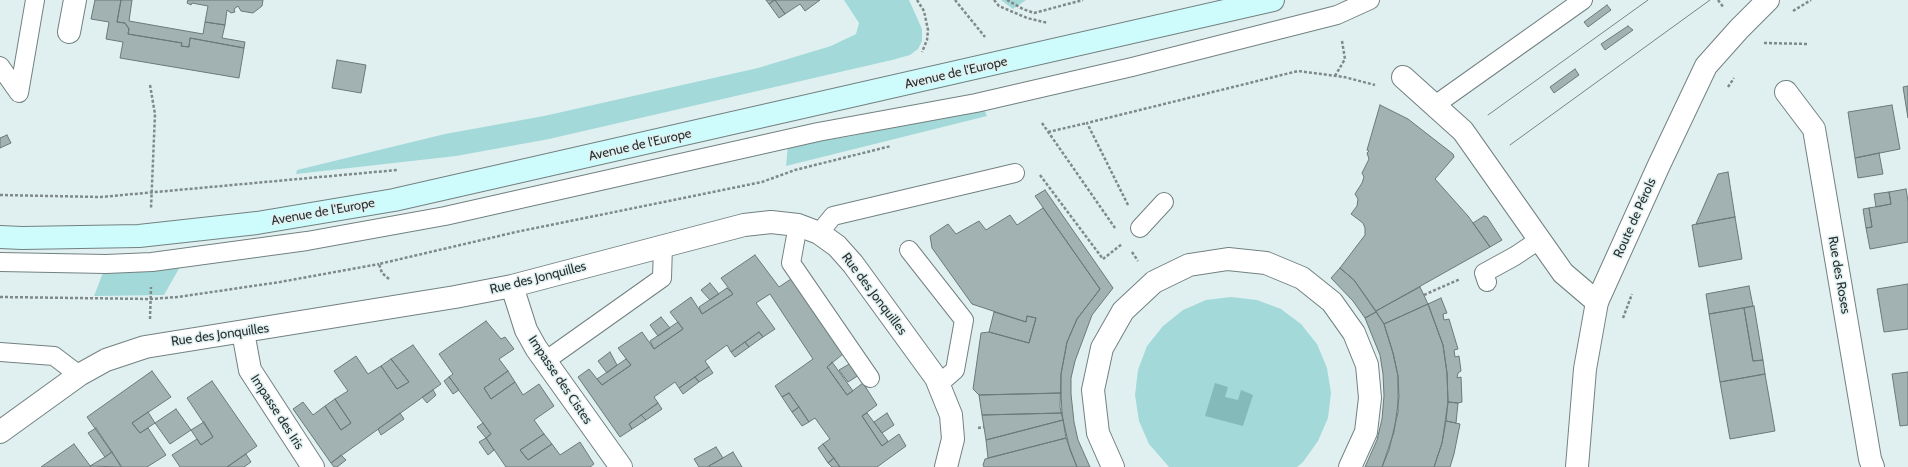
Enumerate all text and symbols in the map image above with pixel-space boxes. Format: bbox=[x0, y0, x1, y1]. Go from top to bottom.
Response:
street label: Avenue de l'Europe bbox=[903, 54, 1009, 92]
street label: Avenue de l'Europe bbox=[587, 126, 693, 164]
street label: Route de Pérols bbox=[1610, 176, 1660, 260]
street label: Avenue de l'Europe bbox=[270, 195, 376, 229]
street label: Rue des Roses bbox=[1825, 235, 1853, 315]
street label: Rue des Jonquilles bbox=[838, 250, 910, 338]
street label: Rue des Jonquilles bbox=[488, 258, 588, 298]
street label: Rue des Jonquilles bbox=[170, 320, 270, 350]
street label: Impasse des Cistes bbox=[525, 333, 595, 427]
street label: Impasse des Iris bbox=[247, 372, 307, 452]

